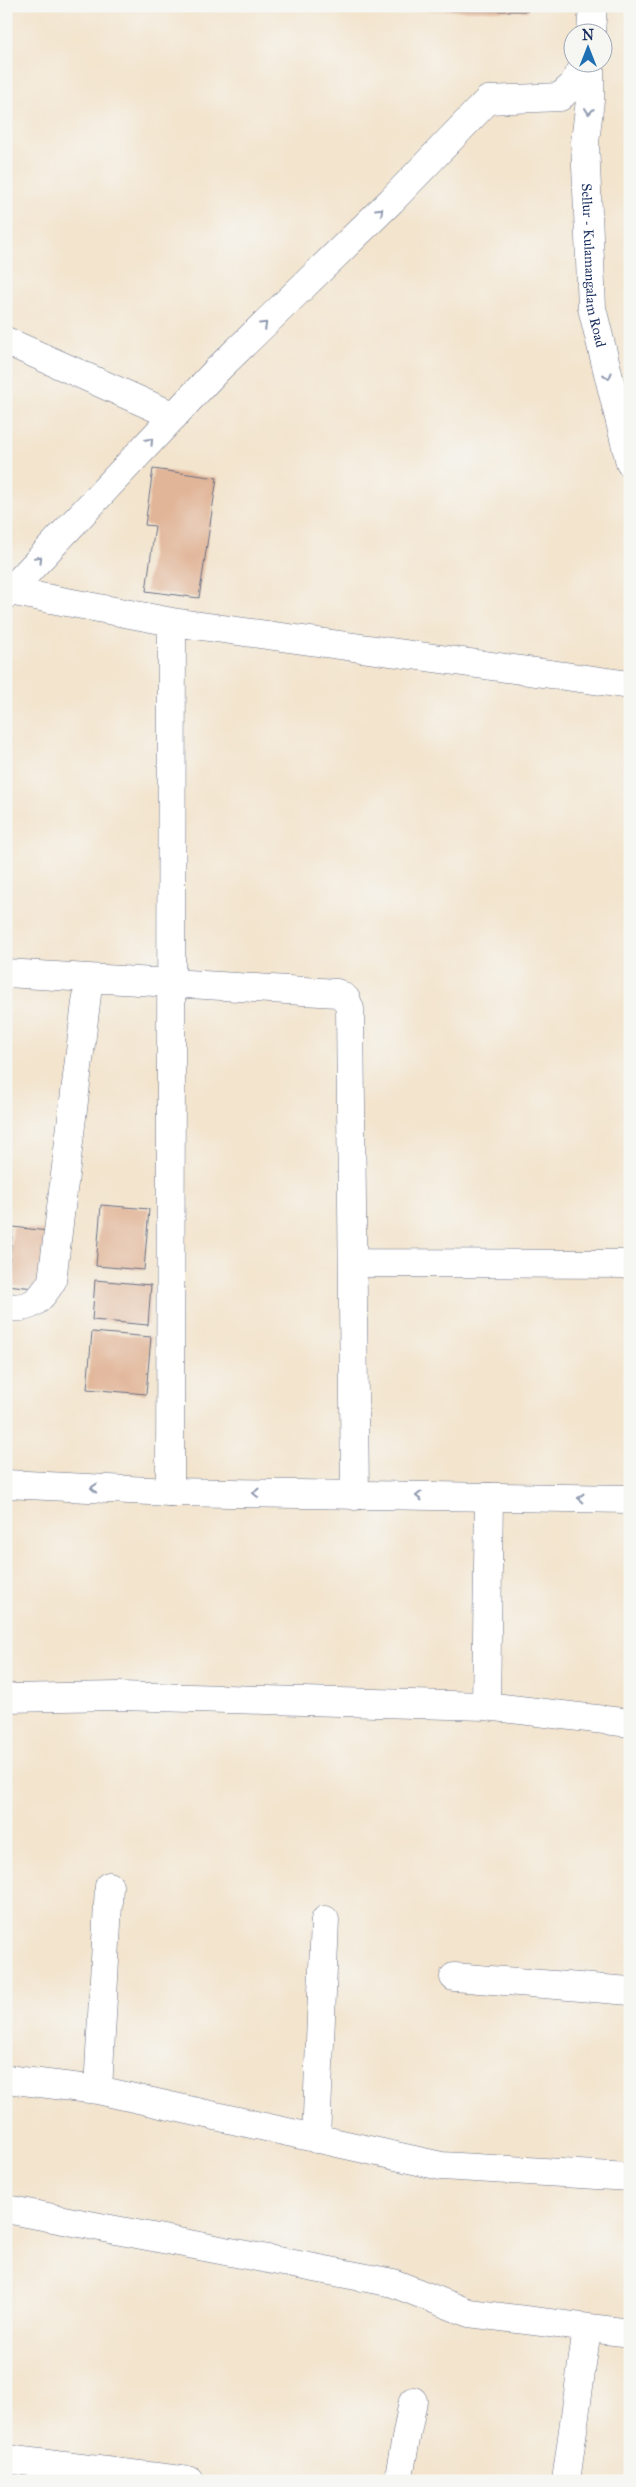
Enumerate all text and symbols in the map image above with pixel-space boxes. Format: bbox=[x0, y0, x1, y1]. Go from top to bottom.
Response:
north arrow bbox=[564, 22, 614, 72]
text: N bbox=[582, 27, 594, 44]
one-way arrow bbox=[584, 107, 595, 115]
street label: Sellur - Kulamangalam Road bbox=[578, 183, 610, 349]
one-way arrow bbox=[375, 208, 384, 217]
one-way arrow bbox=[258, 321, 267, 330]
one-way arrow bbox=[602, 372, 613, 381]
one-way arrow bbox=[144, 437, 153, 446]
one-way arrow bbox=[33, 556, 42, 565]
one-way arrow bbox=[89, 1483, 97, 1494]
one-way arrow bbox=[252, 1488, 260, 1499]
one-way arrow bbox=[414, 1491, 422, 1501]
one-way arrow bbox=[577, 1493, 584, 1503]

